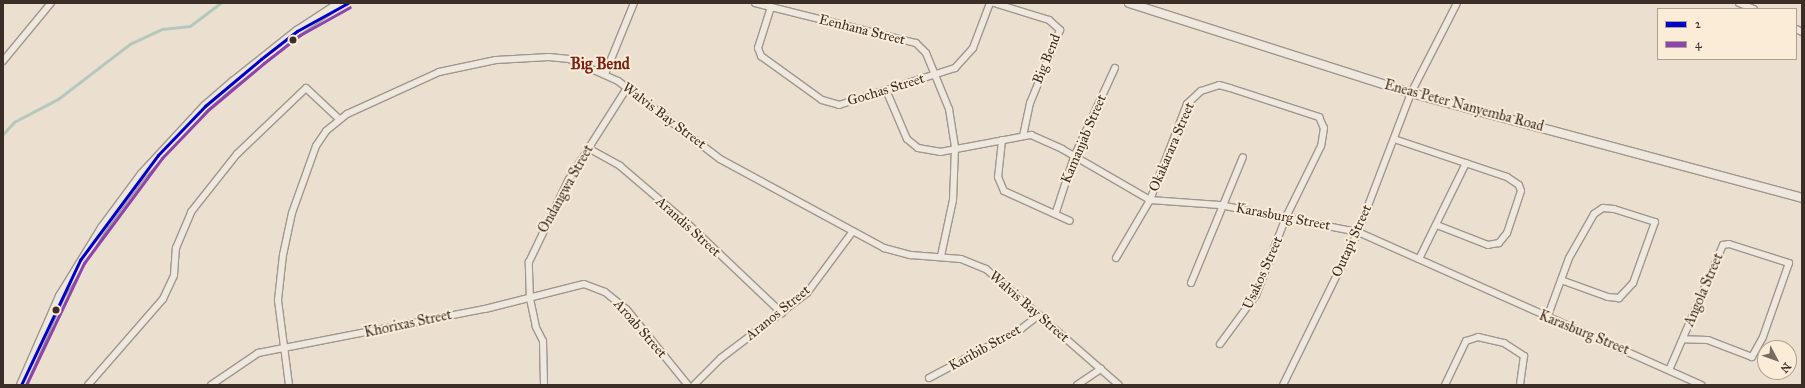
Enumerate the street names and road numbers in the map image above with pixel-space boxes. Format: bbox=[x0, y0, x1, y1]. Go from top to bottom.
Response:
street label: Eenhana Street bbox=[817, 11, 907, 49]
street label: Big Bend bbox=[1029, 32, 1065, 86]
street label: Gochas Street bbox=[845, 70, 927, 110]
street label: Eneas Peter Nanyemba Road bbox=[1382, 77, 1546, 135]
street label: Walvis Bay Street bbox=[619, 79, 709, 153]
street label: Kamanjab Street bbox=[1058, 92, 1110, 186]
street label: Okakarara Street bbox=[1146, 100, 1198, 194]
street label: Ondangwa Street bbox=[535, 142, 597, 236]
street label: Arandis Street bbox=[652, 193, 724, 261]
street label: Karasburg Street bbox=[1234, 200, 1332, 234]
street label: Outapi Street bbox=[1329, 202, 1375, 280]
street label: Usakos Street bbox=[1239, 234, 1287, 312]
street label: Angola Street bbox=[1681, 251, 1727, 329]
street label: Walvis Bay Street bbox=[986, 268, 1072, 346]
street label: Aranos Street bbox=[742, 282, 814, 344]
street label: Aroab Street bbox=[610, 296, 670, 362]
street label: Khorixas Street bbox=[363, 307, 453, 341]
street label: Karasburg Street bbox=[1536, 307, 1632, 359]
street label: Karibib Street bbox=[946, 321, 1024, 375]

